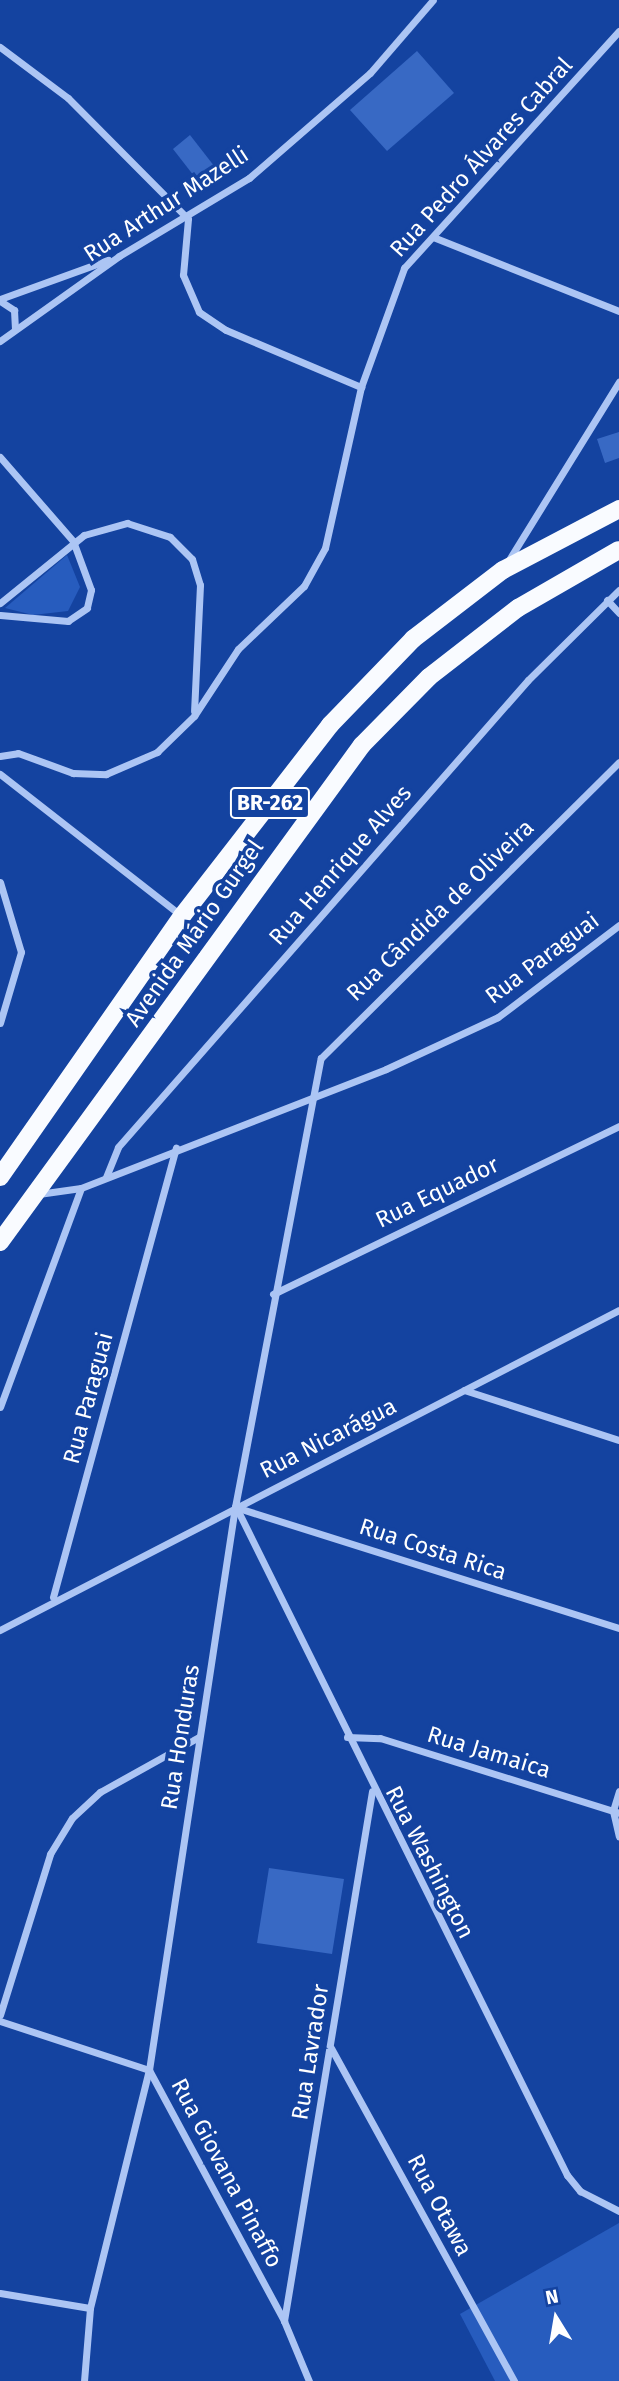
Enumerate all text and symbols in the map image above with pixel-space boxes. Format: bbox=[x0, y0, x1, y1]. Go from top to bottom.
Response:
street label: Rua Pedro Álvares Cabral bbox=[384, 51, 578, 263]
street label: Rua Arthur Mazelli bbox=[78, 140, 254, 268]
street label: Rua Henrique Alves bbox=[263, 779, 417, 951]
road number: BR-262 bbox=[230, 786, 310, 820]
street label: Rua Cândida de Oliveira bbox=[341, 813, 539, 1007]
street label: Avenida Mário Gurgel bbox=[119, 834, 269, 1032]
street label: Rua Paraguai bbox=[480, 906, 604, 1010]
street label: Rua Equador bbox=[371, 1150, 503, 1234]
street label: Rua Paraguai bbox=[57, 1329, 119, 1467]
street label: Rua Nicarágua bbox=[255, 1392, 401, 1484]
street label: Rua Costa Rica bbox=[356, 1512, 510, 1586]
street label: Rua Honduras bbox=[155, 1662, 205, 1812]
street label: Rua Jamaica bbox=[424, 1720, 554, 1784]
street label: Rua Washington bbox=[380, 1781, 480, 1943]
street label: Rua Lavrador bbox=[286, 1982, 334, 2122]
street label: Rua Giovana Pinaffo bbox=[165, 2074, 289, 2272]
street label: Rua Otawa bbox=[402, 2149, 478, 2261]
north arrow bbox=[521, 2283, 591, 2353]
text: N bbox=[544, 2284, 560, 2309]

